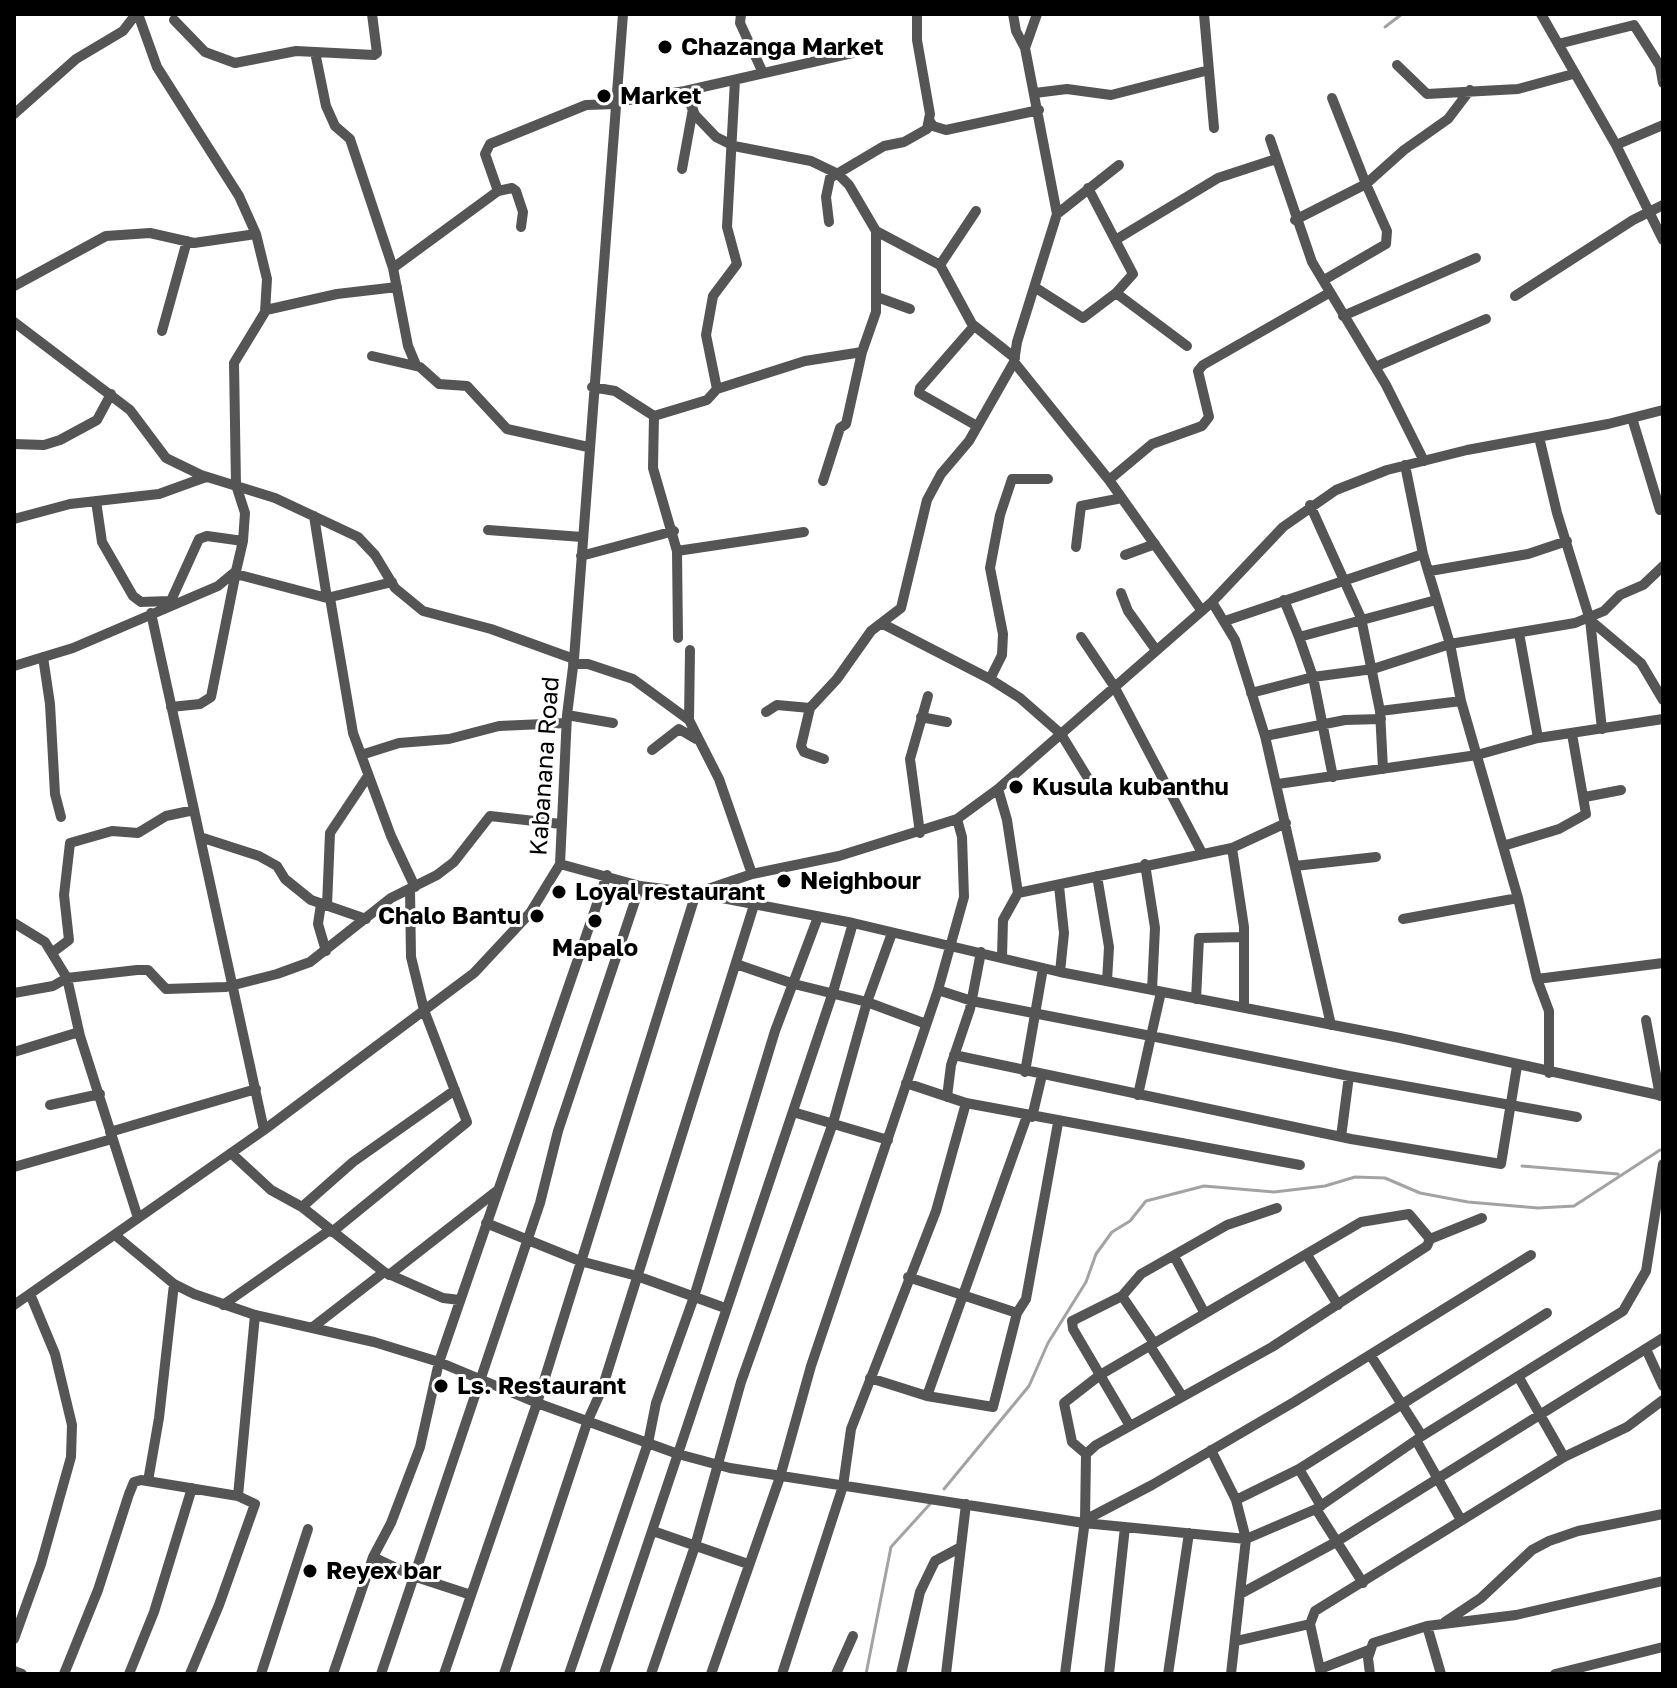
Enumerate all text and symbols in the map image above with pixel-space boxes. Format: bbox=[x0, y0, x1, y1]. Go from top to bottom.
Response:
place label: Chazanga Market bbox=[681, 33, 884, 61]
marker: Chazanga Market bbox=[656, 38, 674, 56]
place label: Market bbox=[620, 82, 702, 110]
marker: Market bbox=[595, 87, 613, 105]
street label: Kabanana Road bbox=[524, 675, 566, 857]
place label: Kusula kubanthu bbox=[1032, 773, 1229, 801]
marker: Kusula kubanthu bbox=[1007, 778, 1025, 796]
place label: Neighbour bbox=[800, 867, 921, 895]
marker: Neighbour bbox=[775, 872, 793, 890]
place label: Loyal restaurant bbox=[575, 878, 765, 906]
marker: Loyal restaurant bbox=[550, 883, 568, 901]
place label: Chalo Bantu bbox=[378, 902, 521, 930]
marker: Chalo Bantu bbox=[528, 907, 546, 925]
marker: Mapalo bbox=[586, 912, 604, 930]
place label: Mapalo bbox=[552, 934, 638, 962]
place label: Ls. Restaurant bbox=[457, 1372, 626, 1400]
marker: Ls. Restaurant bbox=[432, 1377, 450, 1395]
place label: Reyex bar bbox=[326, 1557, 442, 1585]
marker: Reyex bar bbox=[301, 1562, 319, 1580]

